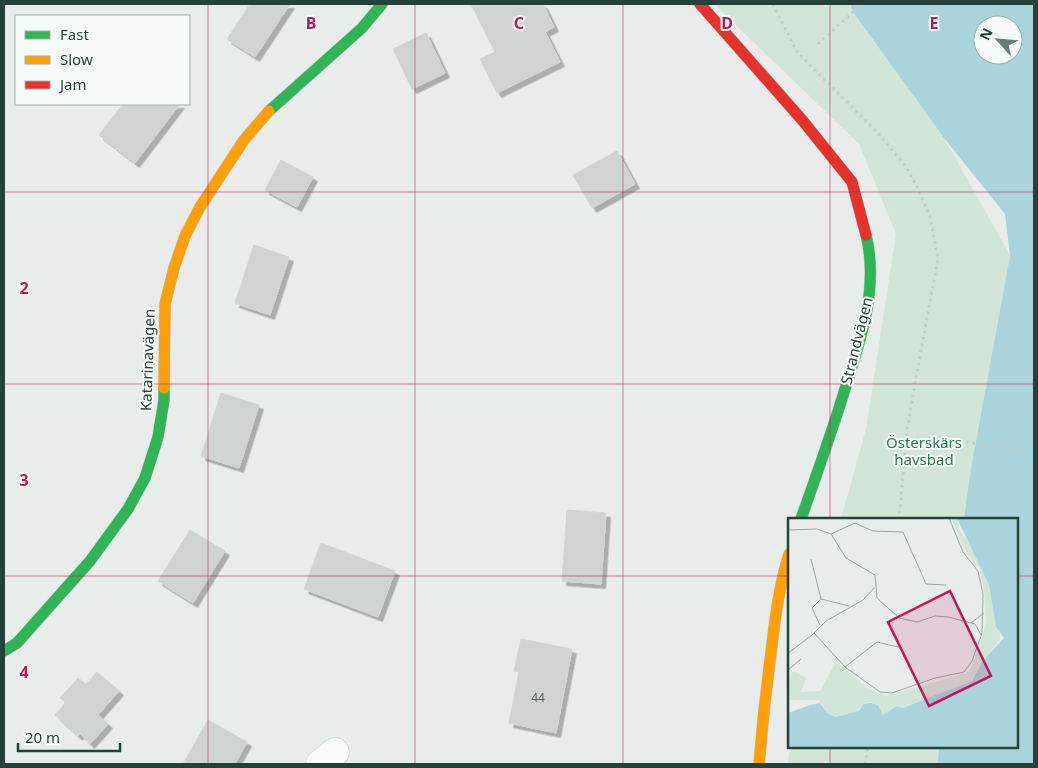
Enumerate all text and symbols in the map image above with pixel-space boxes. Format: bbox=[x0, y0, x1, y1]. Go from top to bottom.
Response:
text: B bbox=[306, 12, 316, 34]
text: C bbox=[514, 12, 524, 34]
text: D bbox=[721, 12, 733, 34]
text: E bbox=[930, 12, 939, 34]
legend bbox=[15, 15, 190, 105]
north arrow bbox=[973, 15, 1023, 65]
text: Fast bbox=[60, 24, 89, 44]
text: N bbox=[975, 25, 997, 43]
text: Slow bbox=[60, 49, 93, 69]
text: Jam bbox=[58, 74, 87, 94]
text: 2 bbox=[19, 277, 29, 299]
street label: Strandvägen bbox=[836, 295, 877, 387]
street label: Katarinavägen bbox=[135, 309, 159, 411]
park label: Österskärs havsbad bbox=[886, 432, 962, 469]
text: 3 bbox=[19, 469, 29, 491]
inset map bbox=[788, 518, 1018, 748]
text: 4 bbox=[19, 661, 29, 683]
house number: 44 bbox=[531, 689, 545, 706]
scale bar bbox=[18, 720, 120, 752]
text: 20 m bbox=[25, 727, 60, 747]

